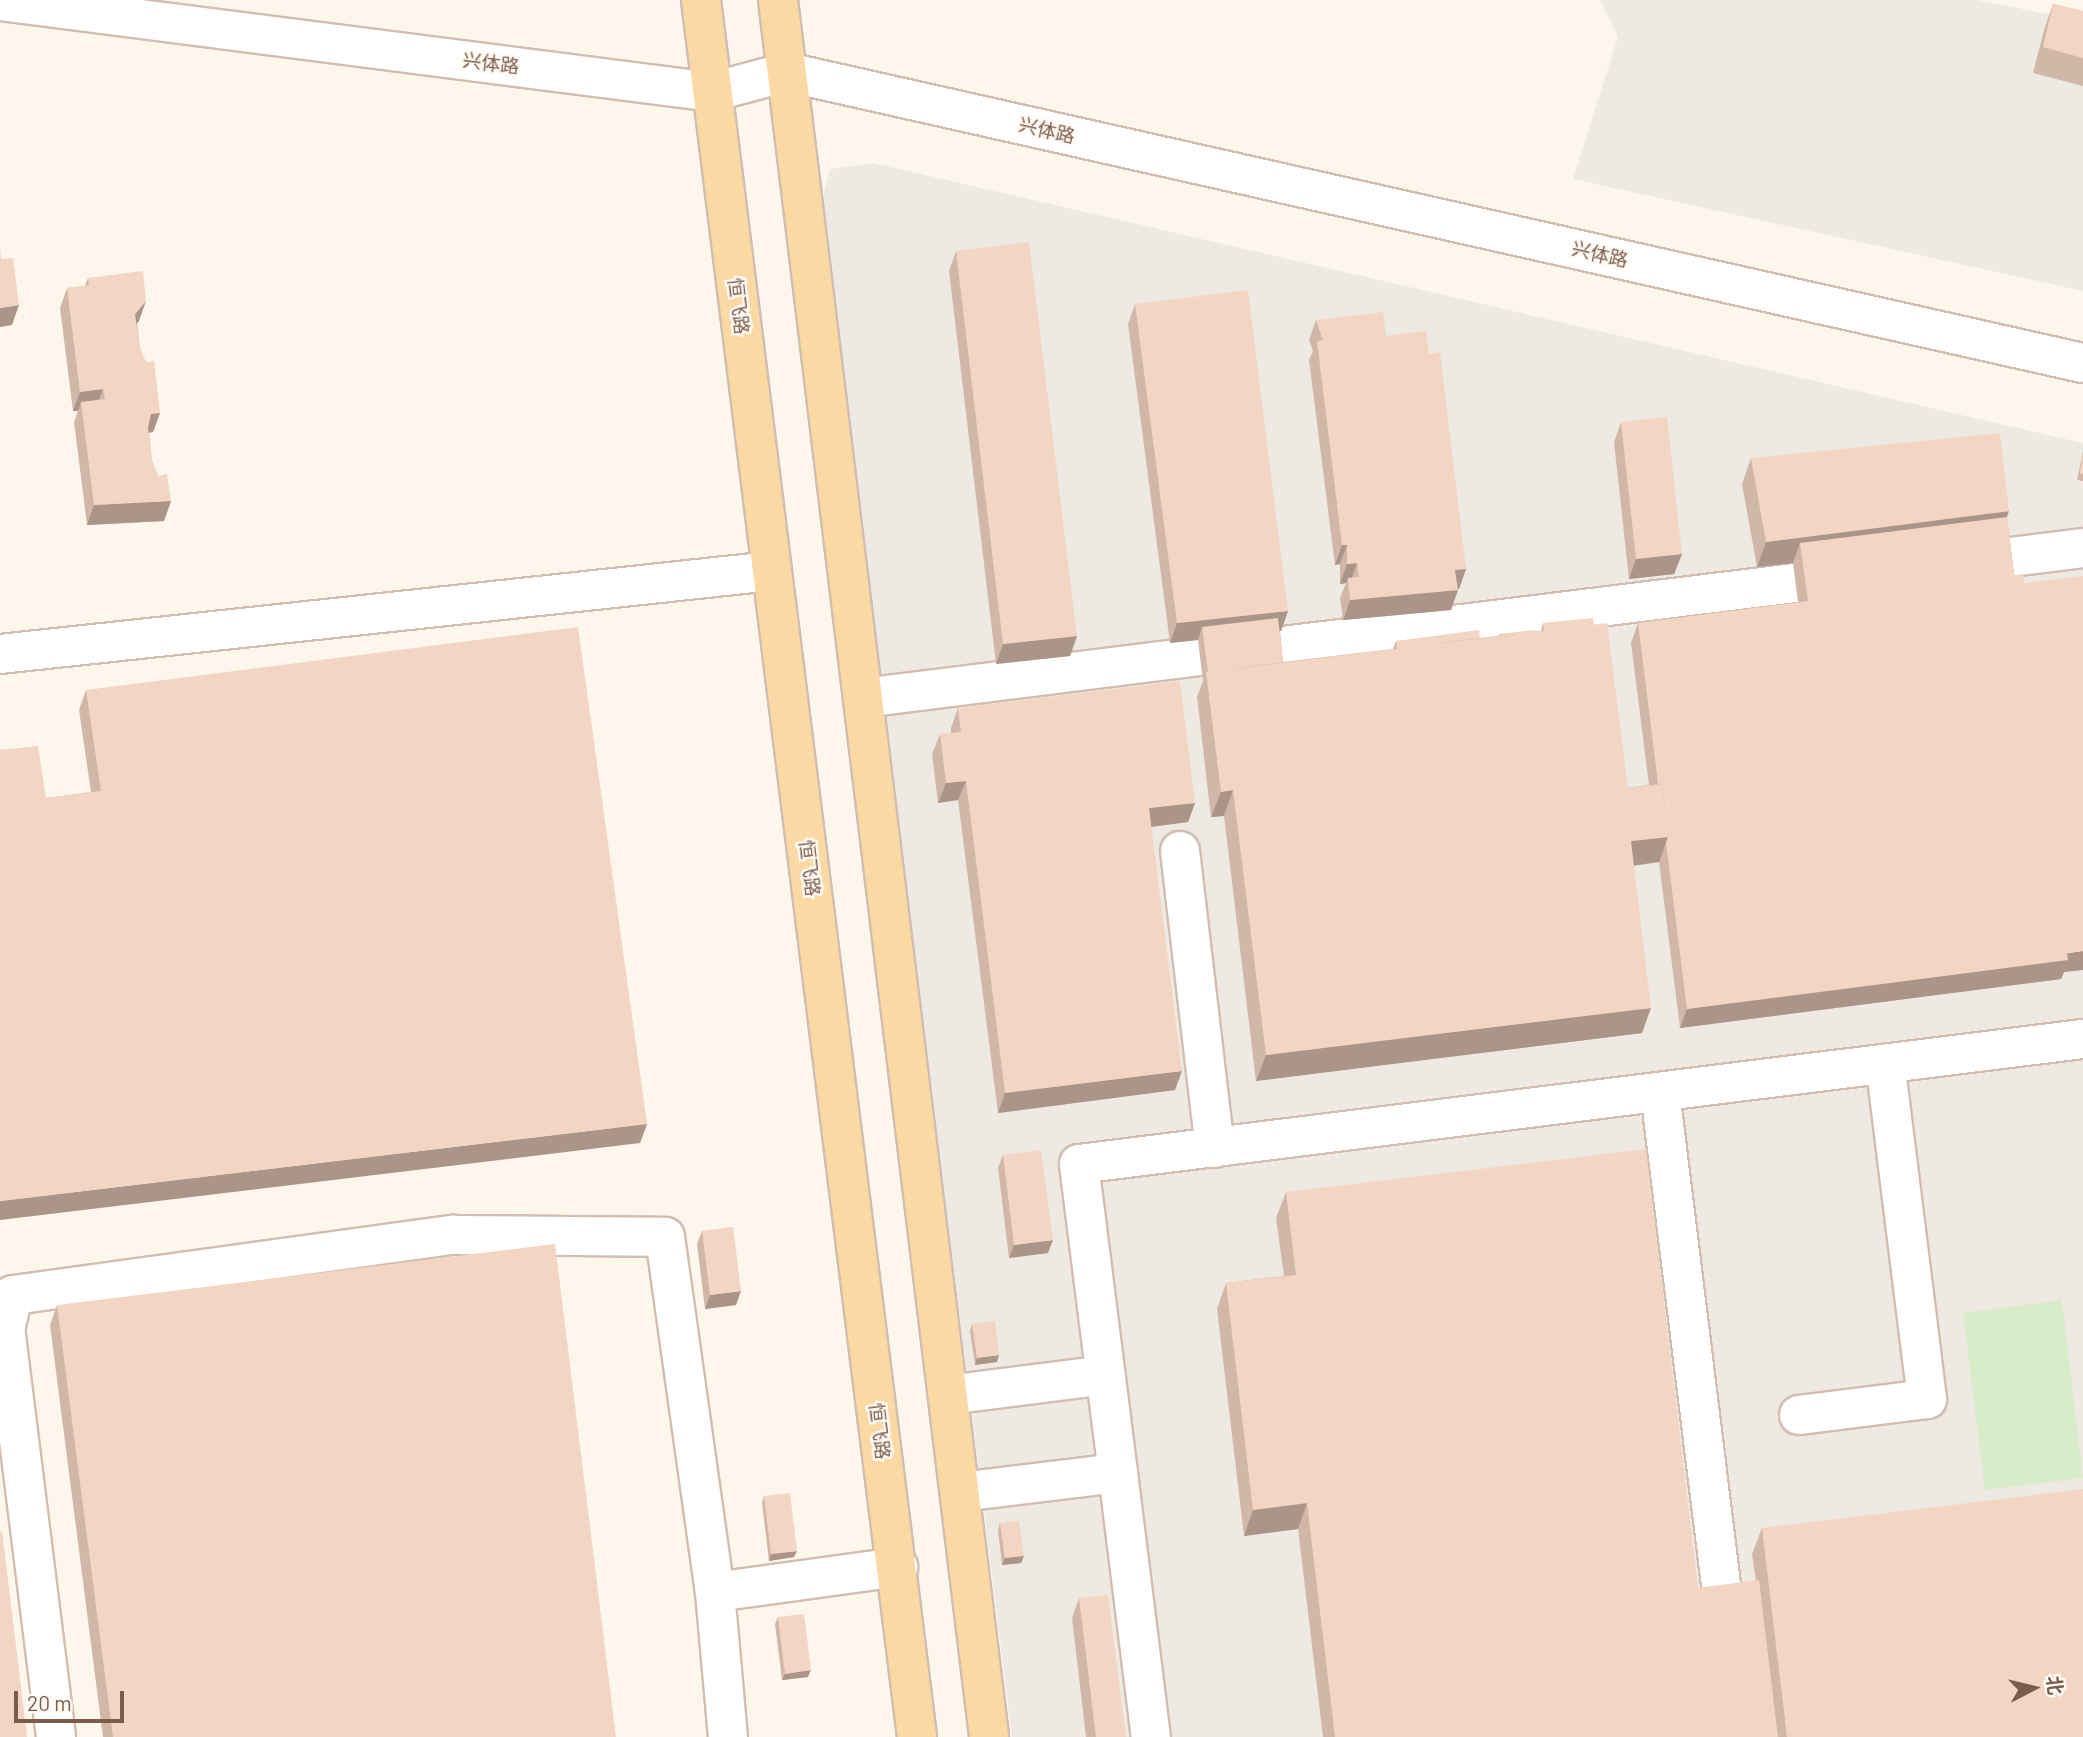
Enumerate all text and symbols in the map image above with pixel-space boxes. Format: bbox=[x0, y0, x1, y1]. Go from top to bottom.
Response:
street label: 兴体路 bbox=[461, 48, 521, 78]
street label: 兴体路 bbox=[1017, 112, 1077, 148]
street label: 兴体路 bbox=[1570, 236, 1630, 272]
street label: 恒飞路 bbox=[724, 276, 754, 336]
street label: 恒飞路 bbox=[795, 838, 825, 898]
street label: 恒飞路 bbox=[865, 1401, 895, 1461]
north arrow bbox=[1999, 1653, 2069, 1723]
text: 北 bbox=[2043, 1675, 2068, 1696]
scale bar bbox=[18, 1678, 128, 1722]
text: 20 m bbox=[27, 1690, 72, 1715]

